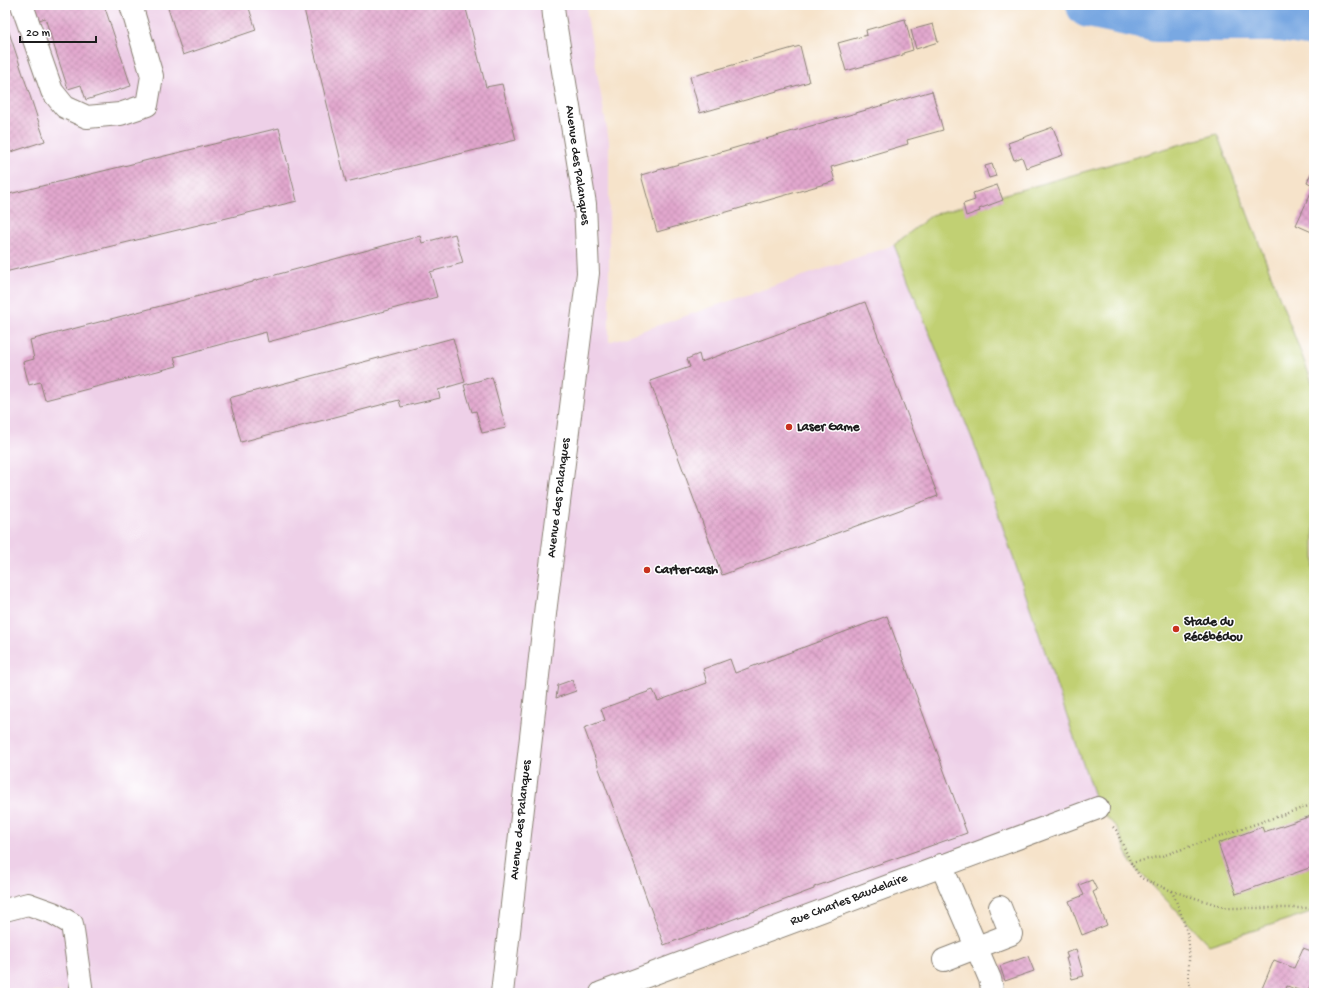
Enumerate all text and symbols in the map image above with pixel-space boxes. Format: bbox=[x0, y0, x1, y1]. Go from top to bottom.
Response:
scale bar bbox=[20, 18, 96, 44]
text: 20 m bbox=[26, 27, 51, 41]
street label: Avenue des Palanques bbox=[561, 104, 593, 227]
place label: Laser Game bbox=[797, 420, 861, 435]
marker: Laser Game bbox=[784, 422, 794, 432]
street label: Avenue des Palanques bbox=[544, 436, 574, 559]
place label: Carter-cash bbox=[654, 563, 718, 578]
marker: Carter-cash bbox=[642, 565, 652, 575]
place label: Stade du Récébédou bbox=[1183, 615, 1244, 645]
marker: Stade du Récébédou bbox=[1171, 624, 1181, 634]
street label: Avenue des Palanques bbox=[507, 758, 535, 881]
street label: Rue Charles Baudelaire bbox=[788, 871, 910, 929]

